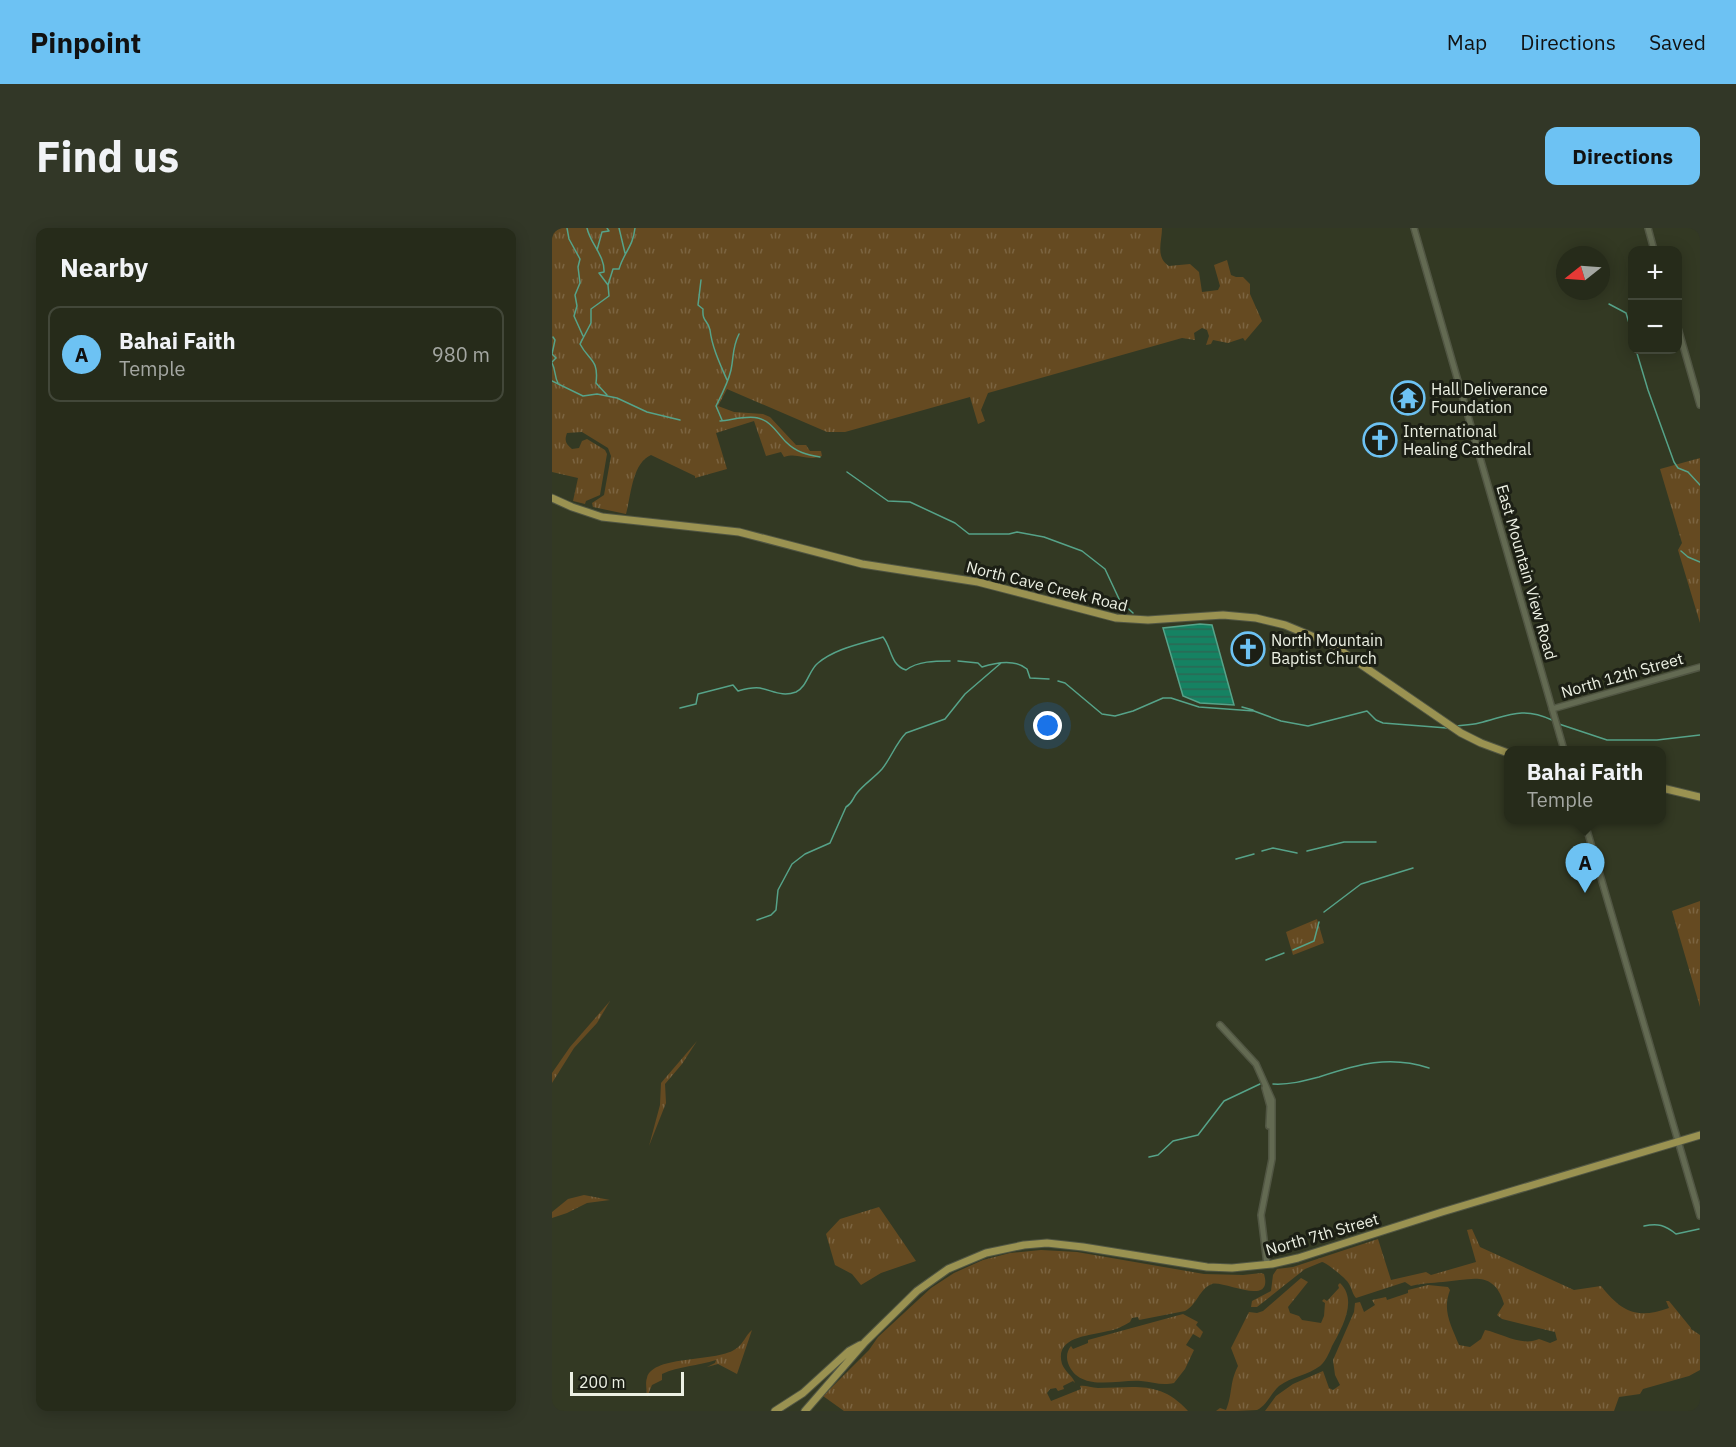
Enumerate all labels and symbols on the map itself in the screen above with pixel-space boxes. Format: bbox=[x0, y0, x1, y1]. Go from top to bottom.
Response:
north arrow bbox=[1556, 246, 1610, 300]
place label: Hall Deliverance Foundation bbox=[1431, 379, 1548, 417]
temple icon: Hall Deliverance Foundation bbox=[1390, 380, 1426, 416]
place label: International Healing Cathedral bbox=[1403, 421, 1531, 459]
church icon: International Healing Cathedral bbox=[1362, 422, 1398, 458]
street label: East Mountain View Road bbox=[1492, 482, 1562, 662]
street label: North Cave Creek Road bbox=[964, 556, 1130, 616]
place label: North Mountain Baptist Church bbox=[1271, 630, 1383, 668]
church icon: North Mountain Baptist Church bbox=[1230, 631, 1266, 667]
street label: North 12th Street bbox=[1559, 648, 1685, 702]
your location bbox=[1033, 711, 1062, 740]
pin: A bbox=[1566, 844, 1604, 893]
street label: North 7th Street bbox=[1263, 1208, 1381, 1260]
scale bar bbox=[570, 1369, 684, 1396]

